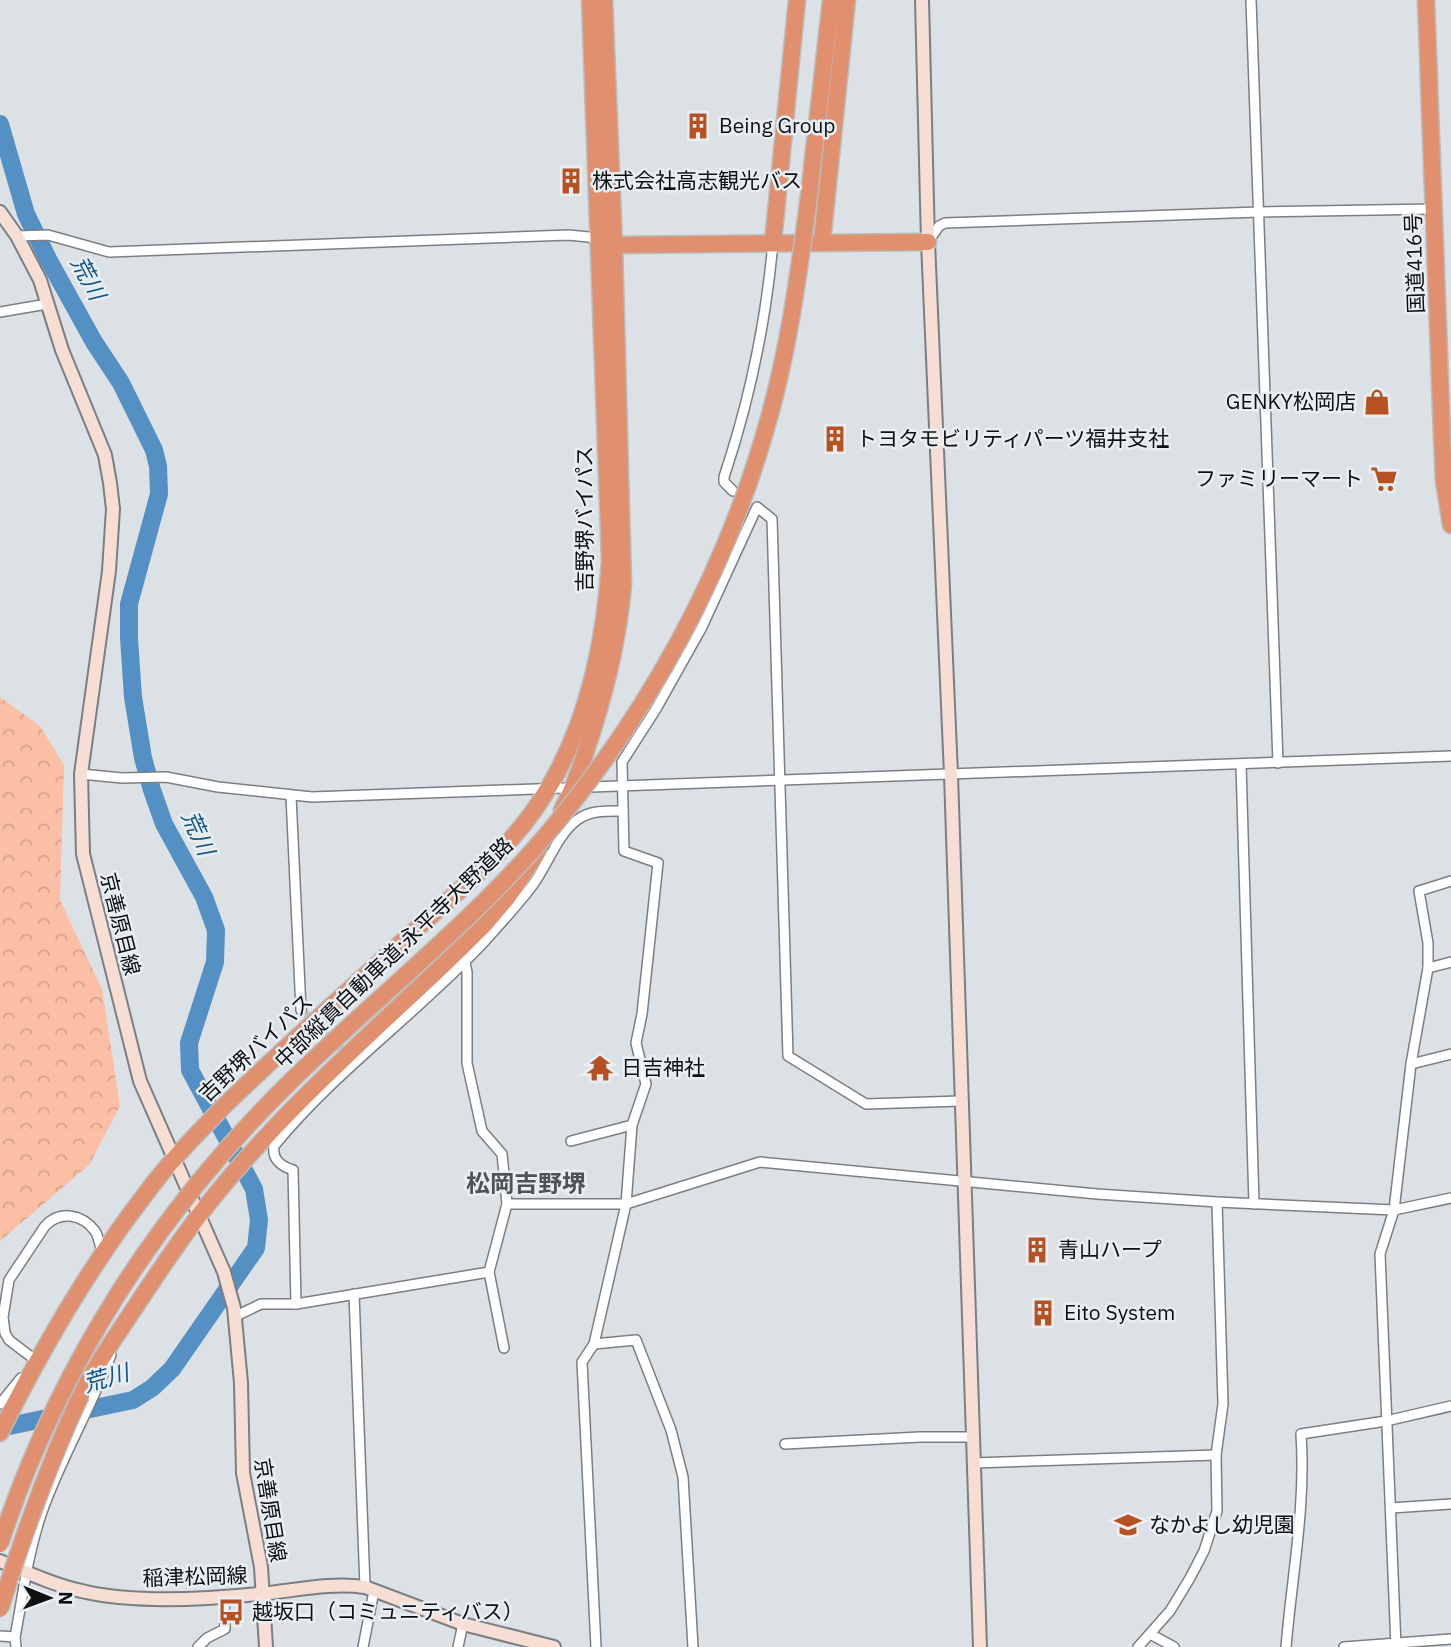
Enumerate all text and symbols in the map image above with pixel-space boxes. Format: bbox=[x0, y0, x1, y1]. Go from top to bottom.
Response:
building icon: Being Group bbox=[683, 111, 713, 141]
place label: Being Group bbox=[719, 111, 836, 139]
building icon: 株式会社高志観光バス bbox=[556, 166, 586, 196]
place label: 株式会社高志観光バス bbox=[592, 166, 802, 194]
street label: 国道416号 bbox=[1398, 212, 1430, 314]
water label: 荒川 bbox=[65, 250, 114, 308]
place label: GENKY松岡店 bbox=[1226, 387, 1356, 415]
shop icon: GENKY松岡店 bbox=[1362, 387, 1392, 417]
building icon: トヨタモビリティパーツ福井支社 bbox=[820, 424, 850, 454]
place label: トヨタモビリティパーツ福井支社 bbox=[856, 424, 1169, 452]
street label: 吉野堺バイパス bbox=[570, 446, 598, 592]
place label: ファミリーマート bbox=[1195, 464, 1363, 492]
supermarket icon: ファミリーマート bbox=[1369, 464, 1399, 494]
water label: 荒川 bbox=[176, 805, 223, 862]
street label: 中部縦貫自動車道;永平寺大野道路 bbox=[268, 831, 519, 1074]
street label: 京善原目線 bbox=[95, 869, 147, 978]
street label: 吉野堺バイパス bbox=[192, 987, 318, 1107]
temple icon: 日吉神社 bbox=[585, 1053, 615, 1083]
place label: 日吉神社 bbox=[621, 1053, 705, 1081]
district label: 松岡吉野堺 bbox=[466, 1167, 586, 1199]
building icon: 青山ハープ bbox=[1022, 1235, 1052, 1265]
place label: 青山ハープ bbox=[1058, 1235, 1162, 1263]
building icon: Eito System bbox=[1028, 1298, 1058, 1328]
place label: Eito System bbox=[1064, 1298, 1175, 1326]
water label: 荒川 bbox=[79, 1355, 135, 1398]
street label: 京善原目線 bbox=[249, 1456, 293, 1564]
school or university icon: なかよし幼児園 bbox=[1113, 1510, 1143, 1540]
place label: なかよし幼児園 bbox=[1149, 1510, 1295, 1538]
street label: 稲津松岡線 bbox=[142, 1560, 248, 1592]
north arrow bbox=[14, 1563, 84, 1633]
text: N bbox=[54, 1591, 78, 1605]
bus stop icon: 越坂口（コミュニティバス） bbox=[216, 1597, 246, 1627]
place label: 越坂口（コミュニティバス） bbox=[252, 1597, 524, 1625]

